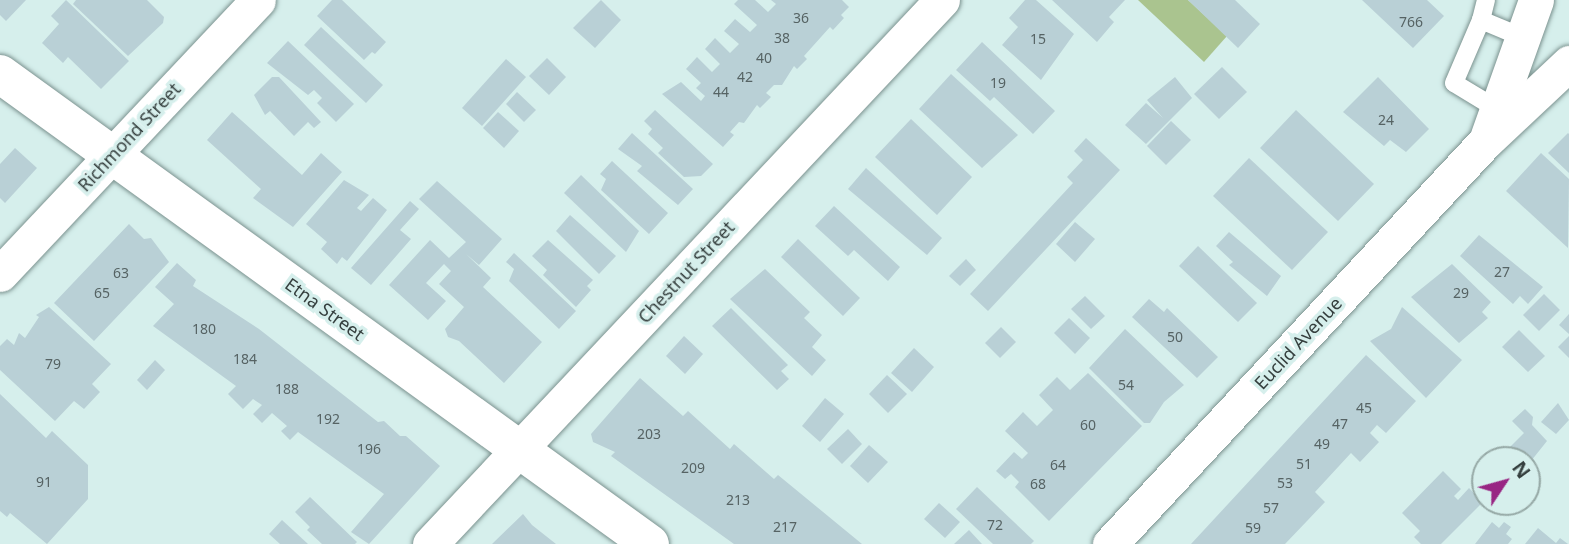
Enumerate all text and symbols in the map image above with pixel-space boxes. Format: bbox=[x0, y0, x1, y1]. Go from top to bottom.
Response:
house number: 36 bbox=[793, 10, 809, 26]
house number: 766 bbox=[1399, 14, 1423, 30]
house number: 38 bbox=[774, 30, 790, 46]
house number: 15 bbox=[1030, 31, 1046, 47]
house number: 40 bbox=[756, 50, 772, 66]
house number: 42 bbox=[737, 69, 753, 85]
house number: 19 bbox=[990, 75, 1006, 91]
street label: Richmond Street bbox=[73, 78, 185, 196]
house number: 44 bbox=[713, 84, 729, 100]
house number: 24 bbox=[1378, 112, 1394, 128]
street label: Chestnut Street bbox=[633, 217, 739, 327]
house number: 27 bbox=[1494, 264, 1510, 280]
house number: 63 bbox=[113, 265, 129, 281]
street label: Etna Street bbox=[281, 273, 369, 345]
house number: 65 bbox=[94, 285, 110, 301]
house number: 29 bbox=[1453, 285, 1469, 301]
street label: Euclid Avenue bbox=[1250, 292, 1346, 394]
house number: 180 bbox=[192, 321, 216, 337]
house number: 50 bbox=[1167, 329, 1183, 345]
house number: 184 bbox=[233, 351, 257, 367]
house number: 79 bbox=[45, 356, 61, 372]
house number: 54 bbox=[1118, 377, 1134, 393]
house number: 188 bbox=[275, 381, 299, 397]
house number: 45 bbox=[1356, 400, 1372, 416]
house number: 192 bbox=[316, 411, 340, 427]
house number: 47 bbox=[1332, 416, 1348, 432]
house number: 60 bbox=[1080, 417, 1096, 433]
house number: 203 bbox=[637, 426, 661, 442]
house number: 49 bbox=[1314, 436, 1330, 452]
house number: 196 bbox=[357, 441, 381, 457]
north arrow bbox=[1471, 446, 1541, 516]
house number: 51 bbox=[1296, 456, 1312, 472]
text: N bbox=[1506, 456, 1536, 484]
house number: 64 bbox=[1050, 457, 1066, 473]
house number: 209 bbox=[681, 460, 705, 476]
house number: 91 bbox=[36, 474, 52, 490]
house number: 53 bbox=[1277, 475, 1293, 491]
house number: 68 bbox=[1030, 476, 1046, 492]
house number: 213 bbox=[726, 492, 750, 508]
house number: 57 bbox=[1263, 500, 1279, 516]
house number: 72 bbox=[987, 517, 1003, 533]
house number: 217 bbox=[773, 519, 797, 535]
house number: 59 bbox=[1245, 520, 1261, 536]

